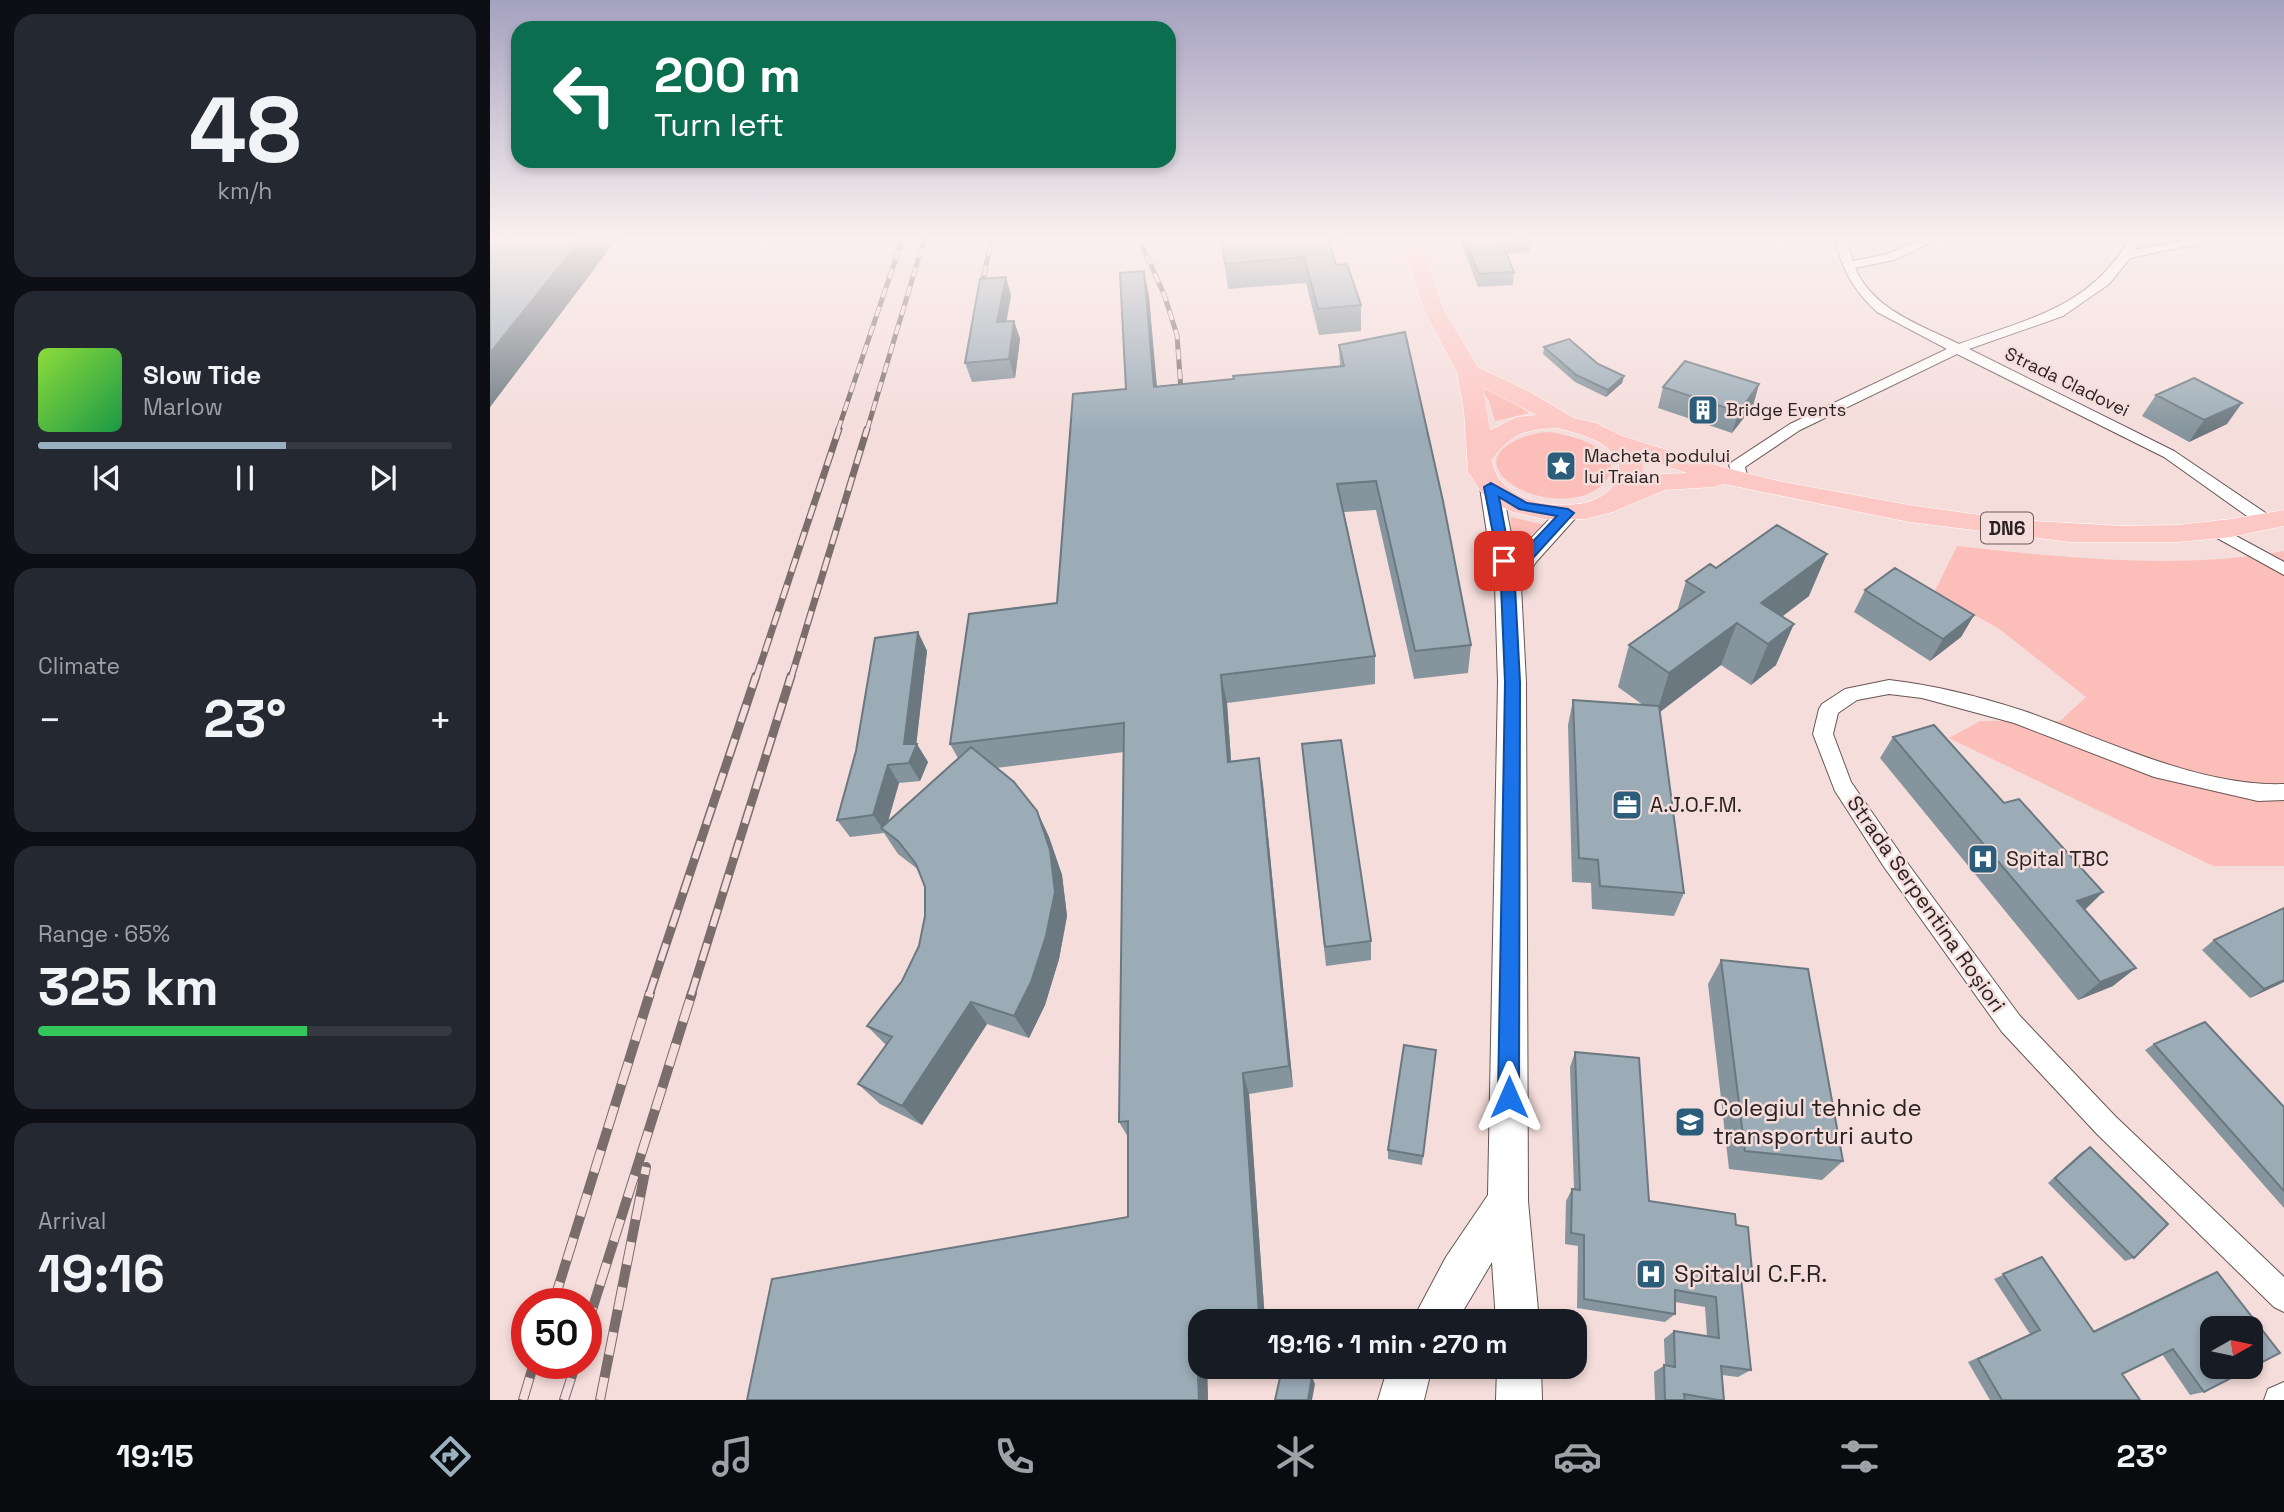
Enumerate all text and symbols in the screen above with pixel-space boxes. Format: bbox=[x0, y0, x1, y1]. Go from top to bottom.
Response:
text: 200 m bbox=[654, 44, 801, 106]
icon: left bbox=[539, 49, 630, 140]
text: 48 bbox=[189, 72, 301, 189]
text: Turn left bbox=[654, 105, 784, 145]
text: km/h bbox=[218, 176, 272, 206]
street label: Strada Cladovei bbox=[2001, 342, 2133, 422]
text: Slow Tide bbox=[143, 358, 261, 392]
text: Marlow bbox=[143, 392, 223, 422]
building icon: Bridge Events bbox=[1686, 393, 1720, 427]
place label: Bridge Events bbox=[1726, 398, 1846, 421]
place label: Macheta podului lui Traian bbox=[1584, 444, 1730, 488]
place icon: Macheta podului lui Traian bbox=[1544, 449, 1578, 483]
icon: previous bbox=[88, 459, 126, 497]
icon: pause bbox=[226, 459, 264, 497]
icon: next bbox=[364, 459, 402, 497]
road number: DN6 bbox=[1981, 512, 2033, 544]
pin bbox=[1474, 531, 1534, 591]
icon: arrive bbox=[1485, 542, 1523, 580]
text: Climate bbox=[38, 651, 120, 681]
text: 23° bbox=[204, 686, 287, 752]
text: − bbox=[38, 696, 62, 744]
text: + bbox=[428, 696, 452, 744]
office icon: A.J.O.F.M. bbox=[1610, 788, 1644, 822]
street label: Strada Serpentina Roșiori bbox=[1841, 790, 2012, 1017]
place label: A.J.O.F.M. bbox=[1650, 791, 1742, 818]
hospital icon: Spital TBC bbox=[1966, 842, 2000, 876]
place label: Spital TBC bbox=[2006, 845, 2109, 872]
text: Range · 65% bbox=[38, 919, 170, 949]
text: 325 km bbox=[38, 954, 219, 1020]
position arrow bbox=[1472, 1060, 1546, 1134]
place label: Colegiul tehnic de transporturi auto bbox=[1713, 1092, 1922, 1151]
school or university icon: Colegiul tehnic de transporturi auto bbox=[1673, 1105, 1707, 1139]
text: Arrival bbox=[38, 1206, 106, 1236]
text: 19:16 bbox=[38, 1241, 165, 1307]
hospital icon: Spitalul C.F.R. bbox=[1634, 1257, 1668, 1291]
place label: Spitalul C.F.R. bbox=[1674, 1258, 1827, 1289]
speed limit sign: 50 bbox=[511, 1288, 602, 1379]
north arrow bbox=[2200, 1316, 2263, 1379]
map controls bbox=[2200, 1316, 2263, 1379]
text: 19:16 · 1 min · 270 m bbox=[1268, 1327, 1507, 1361]
icon: directions bbox=[426, 1432, 475, 1481]
icon: music bbox=[708, 1432, 757, 1481]
icon: phone bbox=[990, 1432, 1039, 1481]
icon: climate bbox=[1271, 1432, 1320, 1481]
icon: car bbox=[1553, 1432, 1602, 1481]
icon: filters bbox=[1835, 1432, 1884, 1481]
text: 19:15 bbox=[116, 1436, 194, 1476]
text: 23° bbox=[2116, 1436, 2168, 1476]

